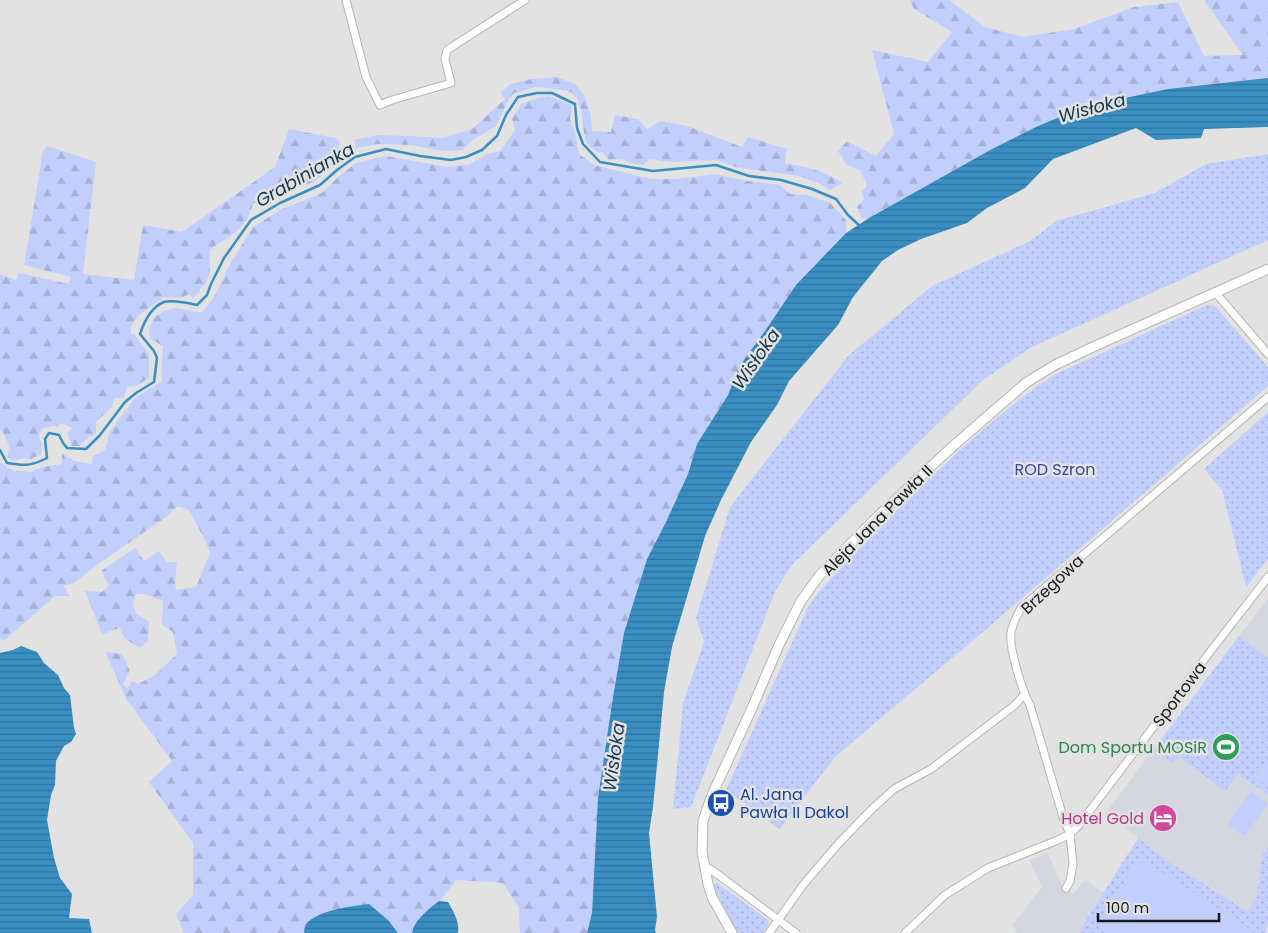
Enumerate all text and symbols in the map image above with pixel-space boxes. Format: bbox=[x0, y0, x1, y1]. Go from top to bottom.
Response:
water label: Wisłoka bbox=[1055, 87, 1128, 129]
water label: Grabinianka bbox=[251, 136, 359, 213]
water label: Wisłoka bbox=[726, 323, 786, 394]
park label: ROD Szron bbox=[1014, 458, 1096, 481]
street label: Aleja Jana Pawła II bbox=[817, 460, 938, 581]
street label: Brzegowa bbox=[1016, 549, 1089, 619]
street label: Sportowa bbox=[1147, 657, 1212, 732]
water label: Wisłoka bbox=[596, 721, 631, 793]
sports icon: Dom Sportu MOSiR bbox=[1211, 732, 1241, 762]
place label: Dom Sportu MOSiR bbox=[1059, 736, 1207, 759]
place label: Al. Jana Pawła II Dakol bbox=[740, 783, 849, 824]
bus stop icon: Al. Jana Pawła II Dakol bbox=[706, 788, 736, 818]
hotel icon: Hotel Gold bbox=[1148, 803, 1178, 833]
place label: Hotel Gold bbox=[1061, 807, 1144, 830]
scale bar bbox=[1098, 890, 1219, 922]
text: 100 m bbox=[1106, 897, 1149, 918]

